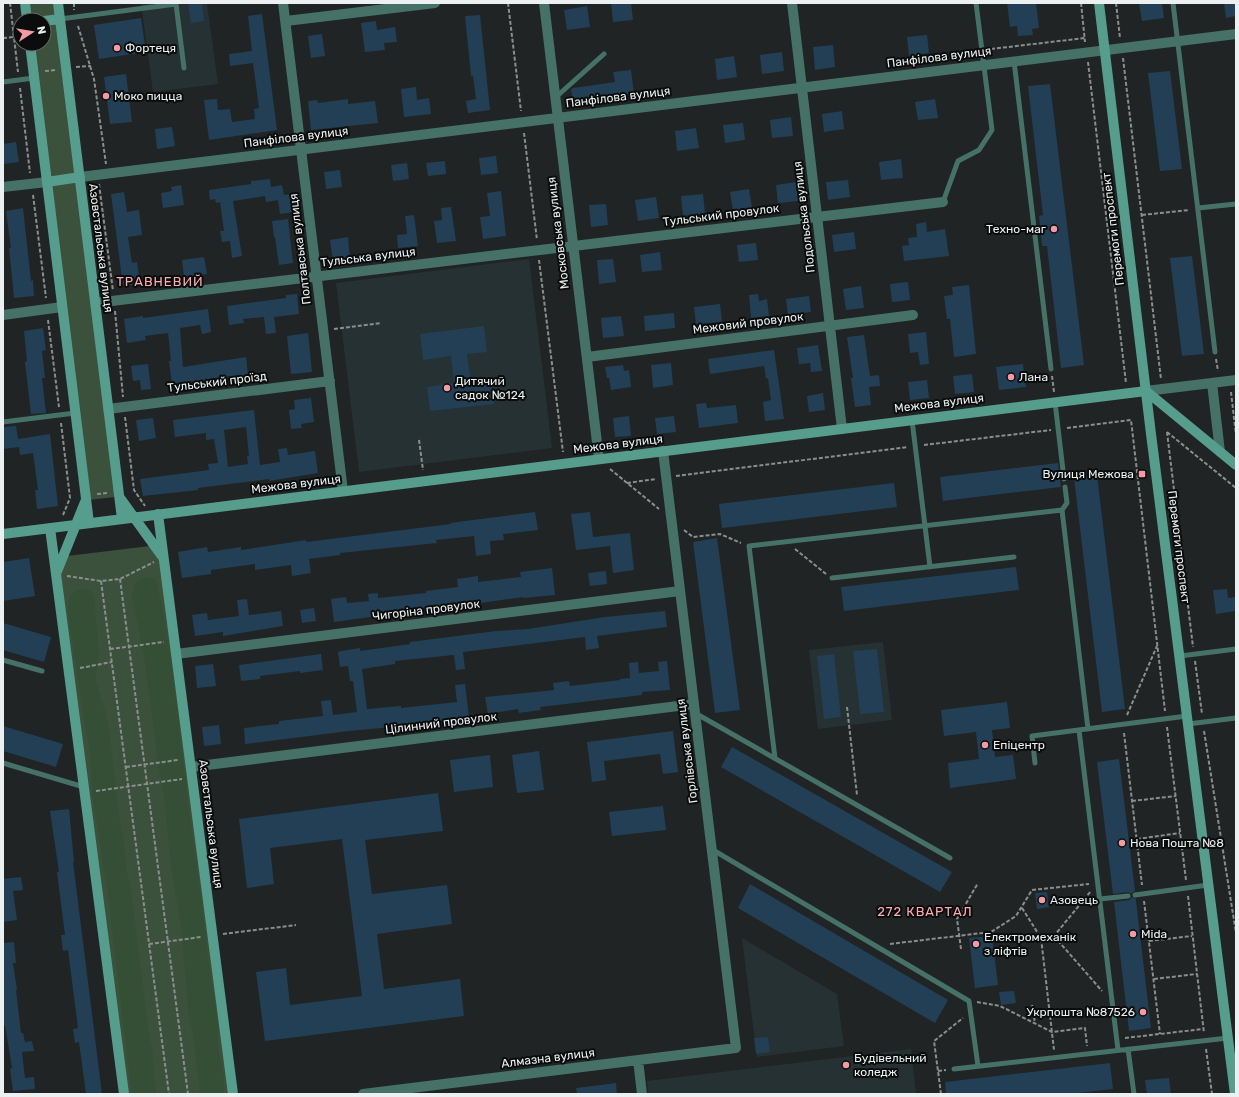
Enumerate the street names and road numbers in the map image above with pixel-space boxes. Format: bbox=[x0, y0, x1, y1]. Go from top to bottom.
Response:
street label: Панфілова вулиця bbox=[886, 44, 992, 70]
street label: Панфілова вулиця bbox=[565, 84, 671, 110]
street label: Панфілова вулиця bbox=[243, 124, 349, 150]
street label: Подольська вулиця bbox=[790, 160, 818, 274]
street label: Перемоги проспект bbox=[1099, 172, 1127, 286]
street label: Московська вулиця bbox=[544, 176, 572, 290]
street label: Азовстальська вулиця bbox=[86, 183, 116, 313]
street label: Полтавська вулиця bbox=[286, 193, 314, 305]
street label: Тульський провулок bbox=[662, 201, 781, 229]
street label: Тульська вулиця bbox=[320, 244, 416, 270]
street label: Межовий провулок bbox=[692, 309, 805, 337]
street label: Тульський проїзд bbox=[166, 369, 268, 395]
street label: Межова вулиця bbox=[893, 391, 985, 415]
street label: Межова вулиця bbox=[572, 432, 664, 456]
street label: Межова вулиця bbox=[250, 472, 342, 496]
street label: Перемоги проспект bbox=[1165, 490, 1193, 604]
street label: Чигоріна провулок bbox=[371, 596, 481, 624]
street label: Горлівська вулиця bbox=[674, 698, 700, 804]
street label: Цілинний провулок bbox=[384, 709, 498, 737]
street label: Азовстальська вулиця bbox=[196, 759, 226, 889]
street label: Алмазна вулиця bbox=[500, 1045, 596, 1071]

